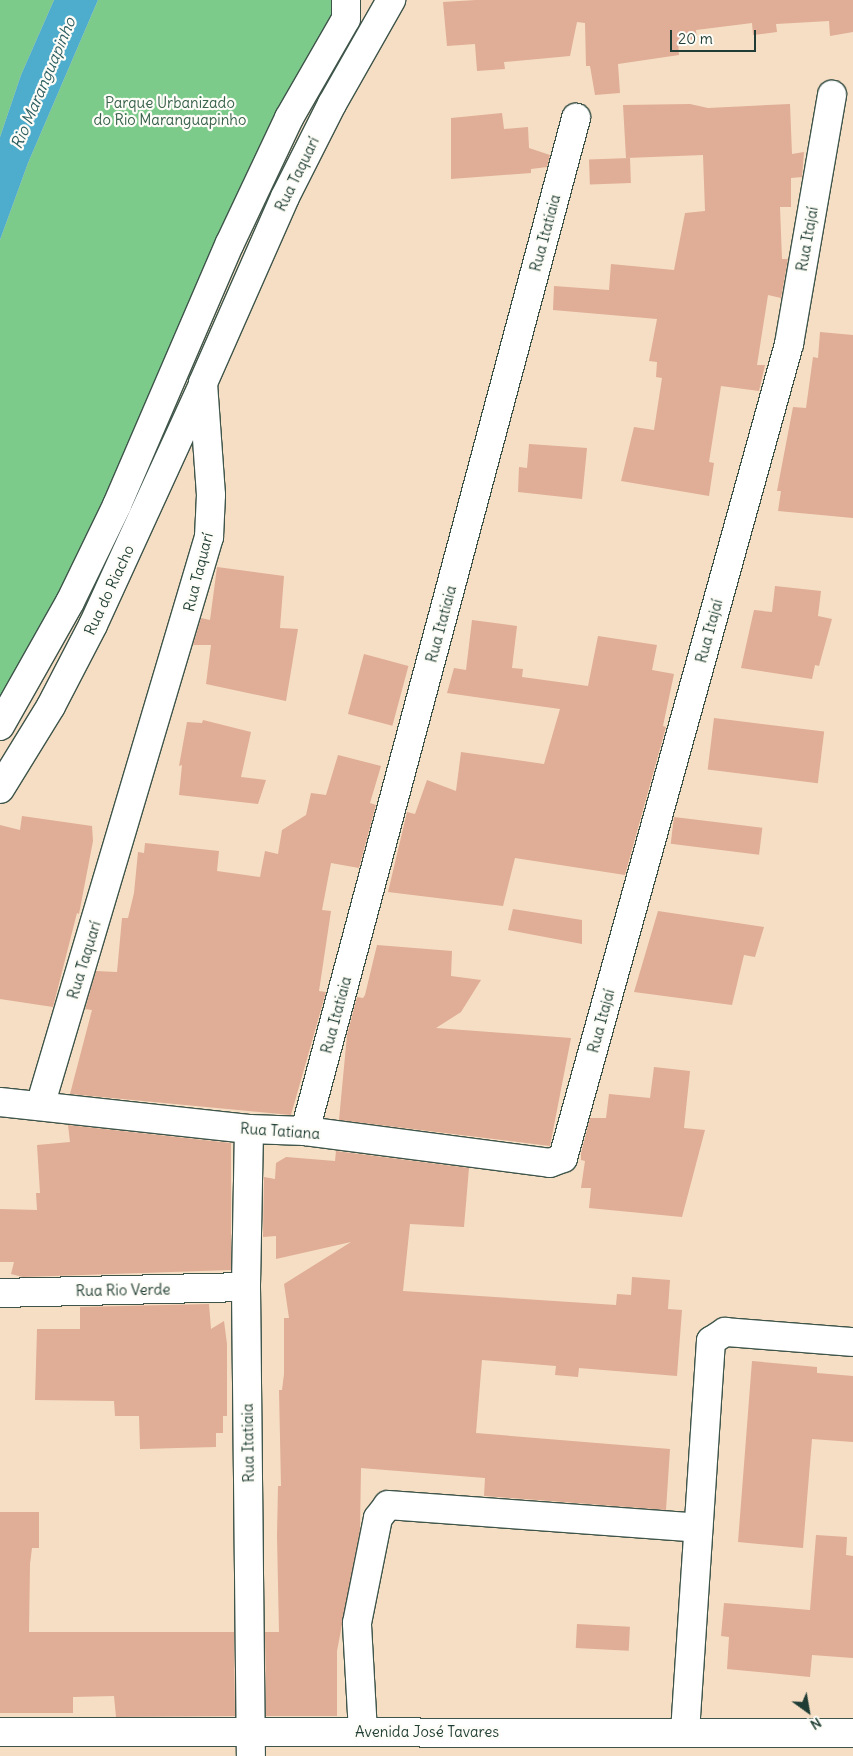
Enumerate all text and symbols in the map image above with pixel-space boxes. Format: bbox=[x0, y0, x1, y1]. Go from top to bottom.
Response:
water label: Rio Maranguapinho bbox=[7, 14, 79, 152]
scale bar bbox=[673, 20, 759, 52]
text: 20 m bbox=[678, 29, 713, 48]
park label: Parque Urbanizado do Rio Maranguapinho bbox=[94, 93, 246, 128]
street label: Rua Taquarí bbox=[271, 134, 323, 214]
street label: Rua Itatiaia bbox=[526, 193, 564, 273]
street label: Rua Itajaí bbox=[792, 205, 822, 273]
street label: Rua Taquarí bbox=[180, 531, 216, 613]
street label: Rua do Riacho bbox=[80, 542, 138, 638]
street label: Rua Itatiaia bbox=[422, 584, 460, 664]
street label: Rua Itajaí bbox=[692, 597, 726, 665]
street label: Rua Taquarí bbox=[64, 919, 104, 1001]
street label: Rua Itatiaia bbox=[317, 975, 355, 1055]
street label: Rua Itajaí bbox=[584, 987, 618, 1055]
street label: Rua Tatiana bbox=[239, 1119, 321, 1143]
street label: Rua Rio Verde bbox=[75, 1280, 171, 1300]
street label: Rua Itatiaia bbox=[238, 1403, 258, 1483]
north arrow bbox=[783, 1686, 833, 1736]
text: N bbox=[807, 1714, 825, 1734]
street label: Avenida José Tavares bbox=[355, 1723, 499, 1741]

